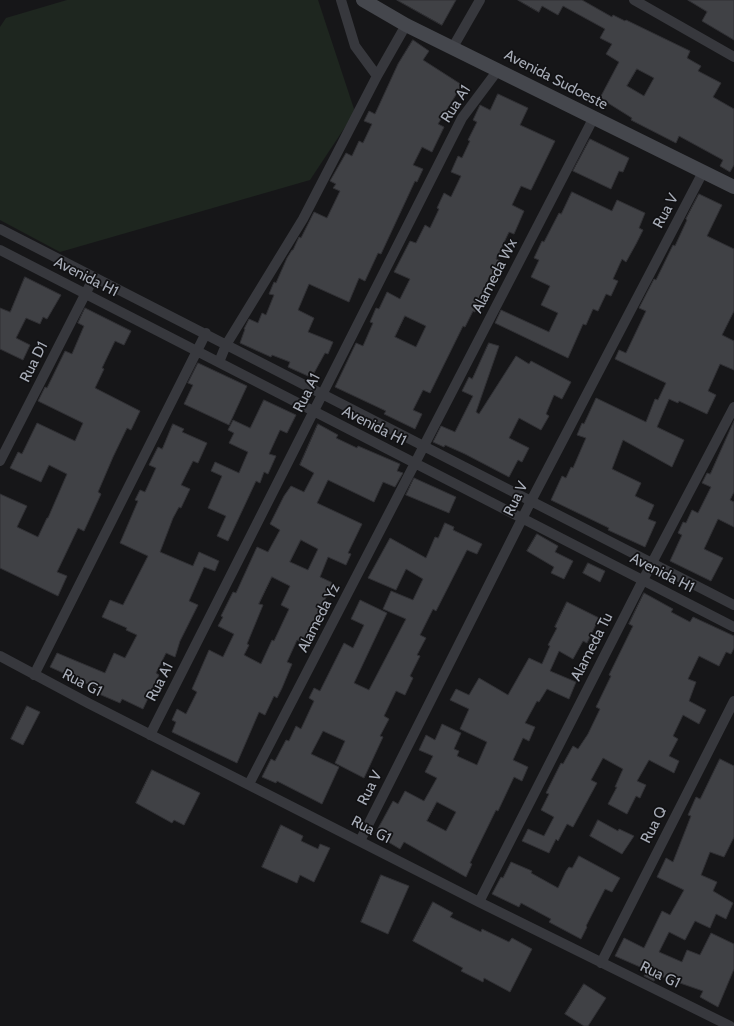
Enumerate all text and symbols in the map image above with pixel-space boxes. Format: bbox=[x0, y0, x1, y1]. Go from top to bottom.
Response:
street label: Avenida Sudoeste bbox=[501, 46, 611, 114]
street label: Rua A1 bbox=[437, 82, 475, 126]
street label: Rua V bbox=[649, 191, 683, 231]
street label: Alameda Wx bbox=[469, 236, 521, 316]
street label: Avenida H1 bbox=[51, 253, 121, 301]
street label: Rua D1 bbox=[16, 339, 52, 385]
street label: Rua A1 bbox=[290, 371, 324, 415]
street label: Avenida H1 bbox=[339, 402, 409, 450]
street label: Rua V bbox=[500, 479, 532, 519]
street label: Avenida H1 bbox=[627, 549, 697, 597]
street label: Alameda Yz bbox=[294, 581, 344, 655]
street label: Alameda Tu bbox=[567, 610, 617, 684]
street label: Rua A1 bbox=[143, 660, 177, 704]
street label: Rua G1 bbox=[59, 665, 105, 701]
street label: Rua V bbox=[354, 768, 386, 808]
street label: Rua Q bbox=[637, 804, 671, 846]
street label: Rua G1 bbox=[348, 812, 394, 848]
street label: Rua G1 bbox=[637, 958, 683, 992]

